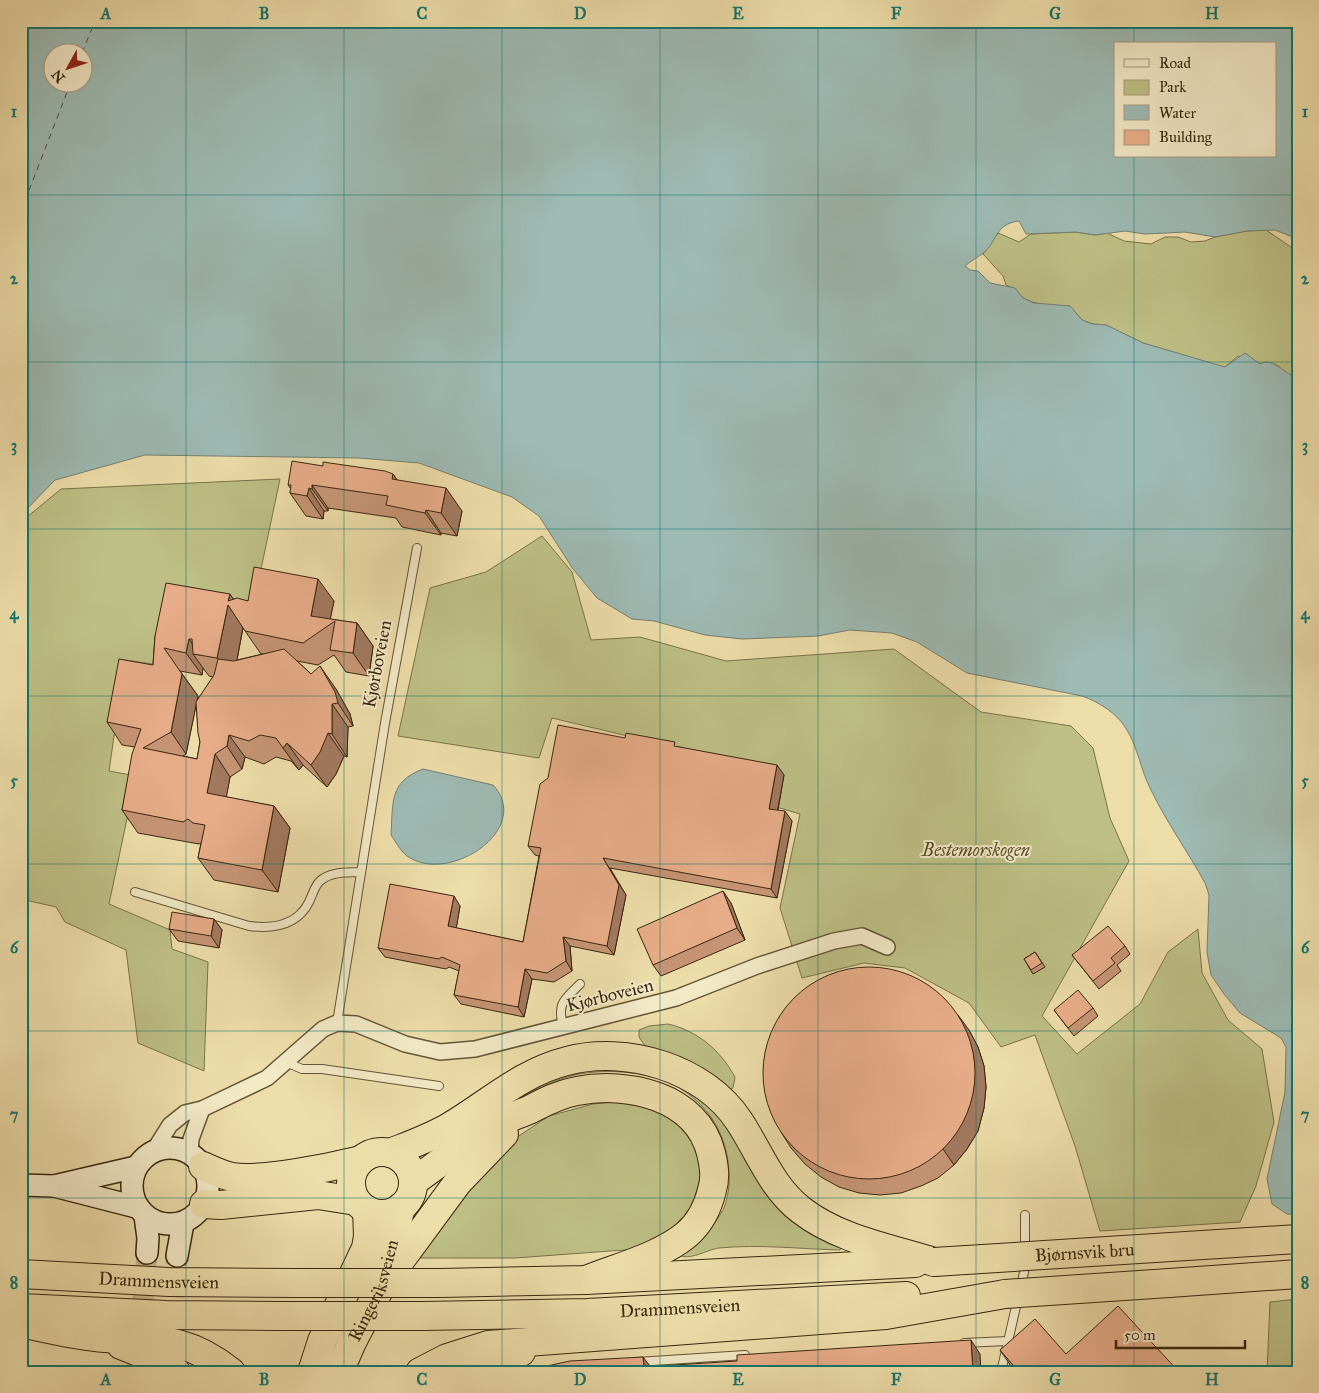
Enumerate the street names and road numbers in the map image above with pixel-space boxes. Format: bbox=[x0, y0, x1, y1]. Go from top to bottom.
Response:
street label: Kjørboveien bbox=[358, 618, 396, 710]
street label: Kjørboveien bbox=[564, 974, 656, 1016]
street label: Ringeriksveien bbox=[343, 1237, 403, 1345]
street label: Bjørnsvik bru bbox=[1034, 1238, 1135, 1267]
street label: Drammensveien bbox=[98, 1267, 219, 1293]
street label: Drammensveien bbox=[619, 1294, 741, 1322]

